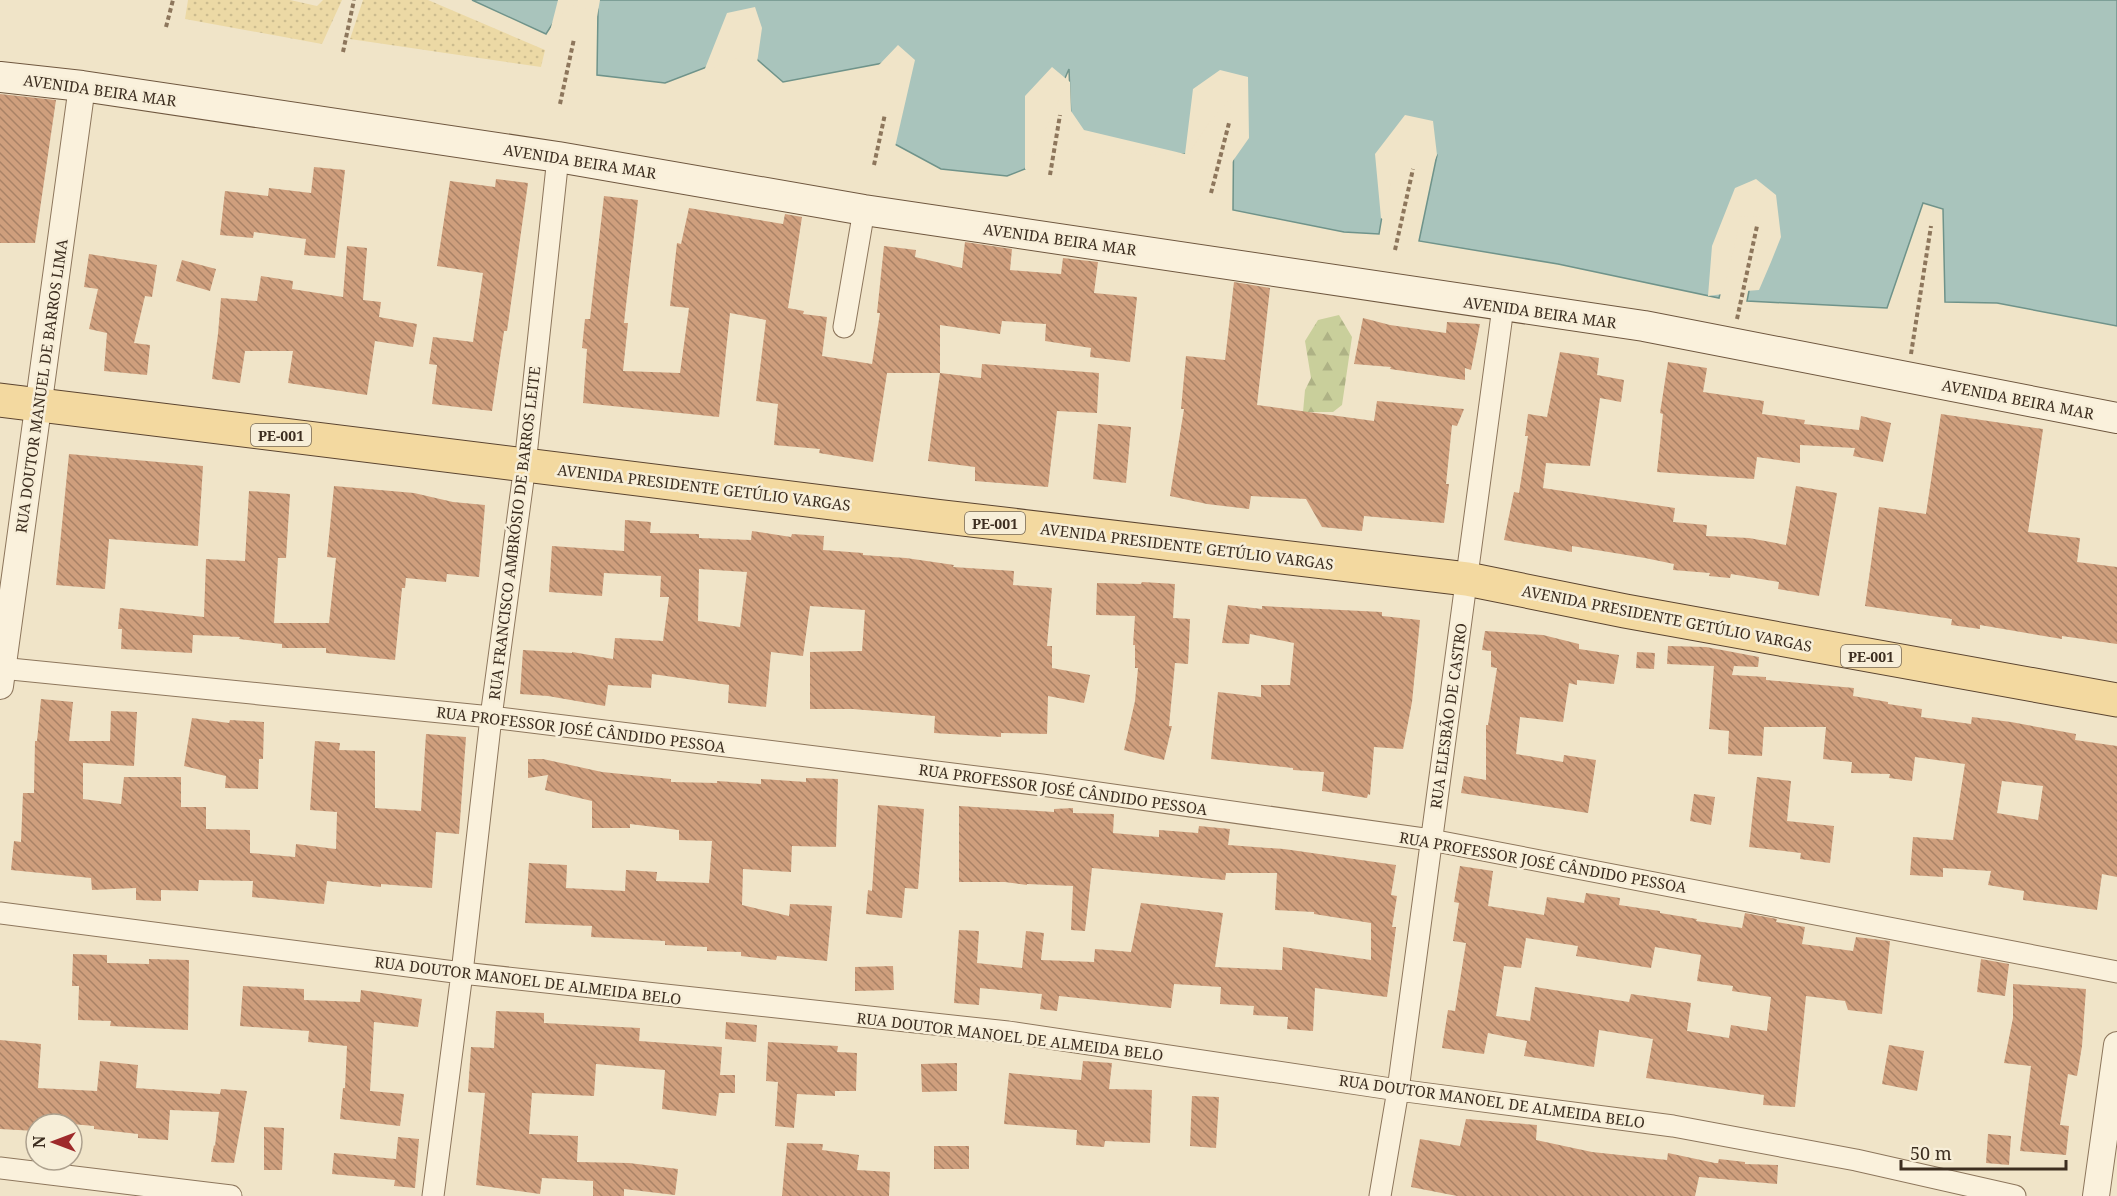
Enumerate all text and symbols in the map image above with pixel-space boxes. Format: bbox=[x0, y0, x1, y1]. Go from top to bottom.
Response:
street label: AVENIDA BEIRA MAR bbox=[22, 69, 178, 111]
street label: AVENIDA BEIRA MAR bbox=[502, 139, 658, 183]
street label: AVENIDA BEIRA MAR bbox=[982, 218, 1138, 260]
street label: RUA DOUTOR MANUEL DE BARROS LIMA bbox=[10, 237, 72, 534]
street label: AVENIDA BEIRA MAR bbox=[1462, 291, 1618, 333]
street label: RUA FRANCISCO AMBRÓSIO DE BARROS LEITE bbox=[484, 365, 544, 701]
street label: AVENIDA BEIRA MAR bbox=[1940, 374, 2096, 424]
road number: PE-001 bbox=[251, 424, 311, 446]
street label: AVENIDA PRESIDENTE GETÚLIO VARGAS bbox=[556, 459, 852, 515]
road number: PE-001 bbox=[965, 512, 1025, 534]
street label: AVENIDA PRESIDENTE GETÚLIO VARGAS bbox=[1039, 518, 1335, 574]
street label: AVENIDA PRESIDENTE GETÚLIO VARGAS bbox=[1520, 580, 1814, 656]
street label: RUA ELESBÃO DE CASTRO bbox=[1425, 622, 1471, 810]
road number: PE-001 bbox=[1841, 645, 1901, 667]
street label: RUA PROFESSOR JOSÉ CÂNDIDO PESSOA bbox=[435, 701, 727, 757]
street label: RUA PROFESSOR JOSÉ CÂNDIDO PESSOA bbox=[917, 759, 1209, 819]
street label: RUA PROFESSOR JOSÉ CÂNDIDO PESSOA bbox=[1398, 827, 1689, 897]
street label: RUA DOUTOR MANOEL DE ALMEIDA BELO bbox=[374, 951, 682, 1009]
street label: RUA DOUTOR MANOEL DE ALMEIDA BELO bbox=[856, 1007, 1164, 1065]
street label: RUA DOUTOR MANOEL DE ALMEIDA BELO bbox=[1338, 1070, 1646, 1132]
north arrow bbox=[24, 1112, 84, 1172]
scale bar bbox=[1901, 1133, 2066, 1171]
text: N bbox=[28, 1135, 50, 1148]
text: 50 m bbox=[1910, 1141, 1952, 1165]

